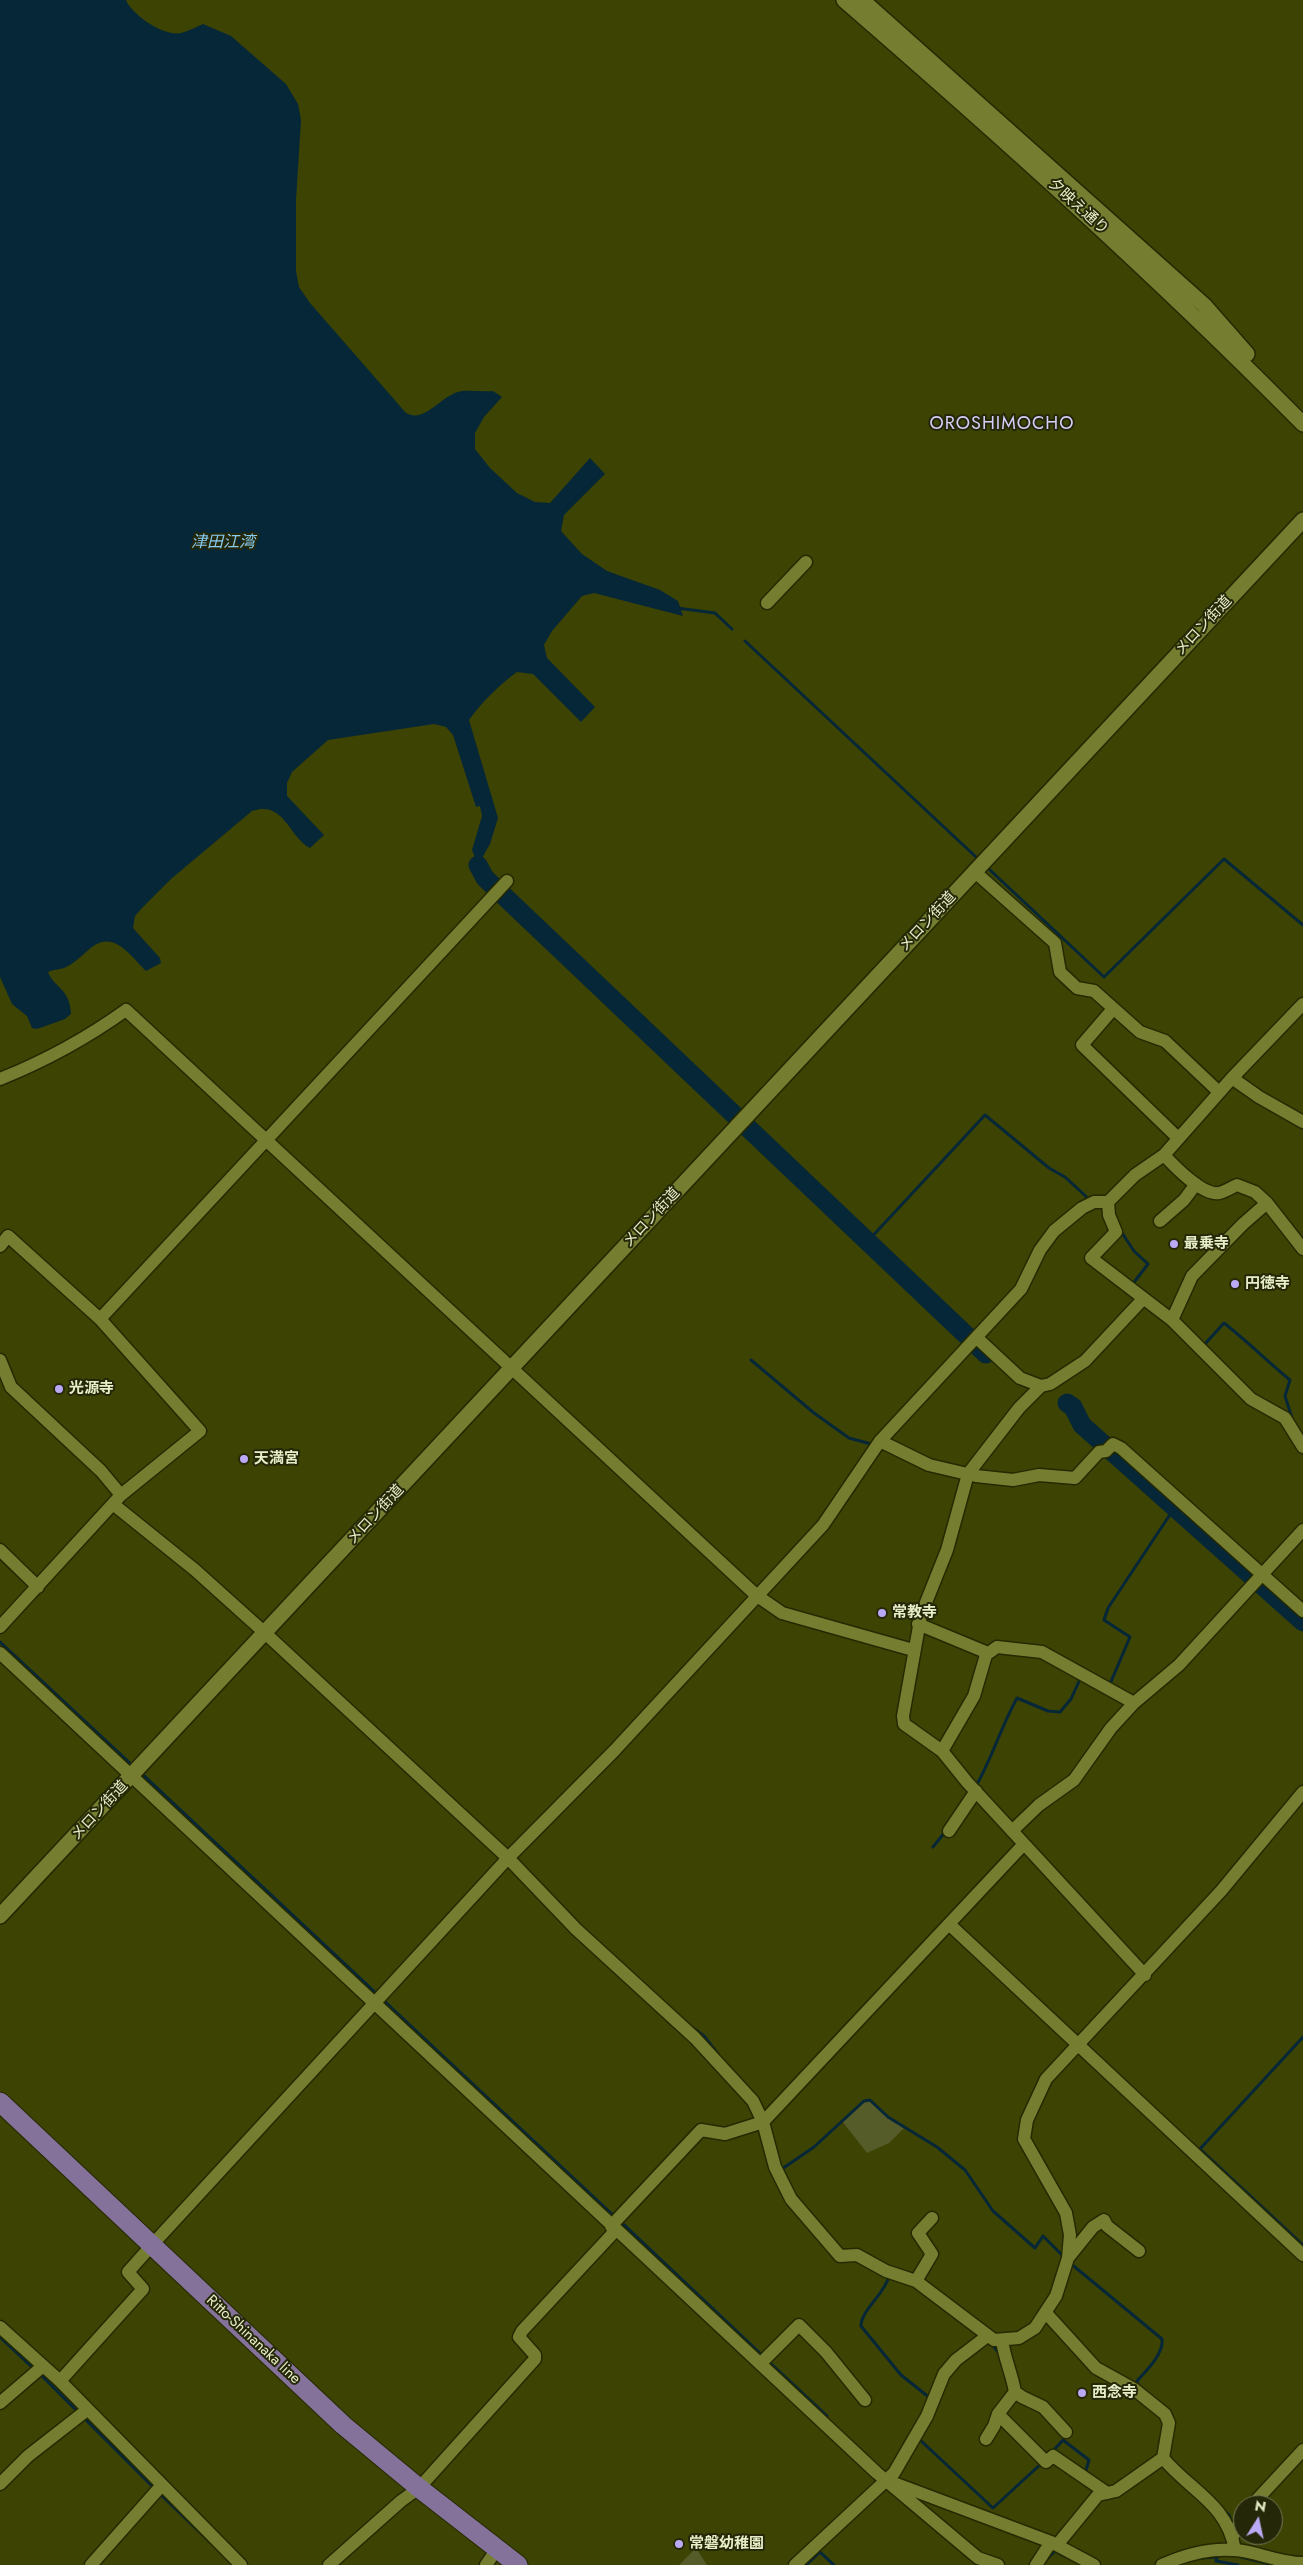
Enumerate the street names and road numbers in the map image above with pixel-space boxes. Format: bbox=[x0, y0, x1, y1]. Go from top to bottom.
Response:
street label: 夕映え通り bbox=[1044, 175, 1112, 239]
street label: メロン街道 bbox=[1172, 592, 1236, 660]
street label: メロン街道 bbox=[896, 888, 960, 956]
street label: メロン街道 bbox=[620, 1184, 684, 1252]
street label: メロン街道 bbox=[344, 1481, 408, 1549]
street label: メロン街道 bbox=[68, 1777, 132, 1845]
street label: Ritto-Shinanaka line bbox=[202, 2292, 304, 2388]

